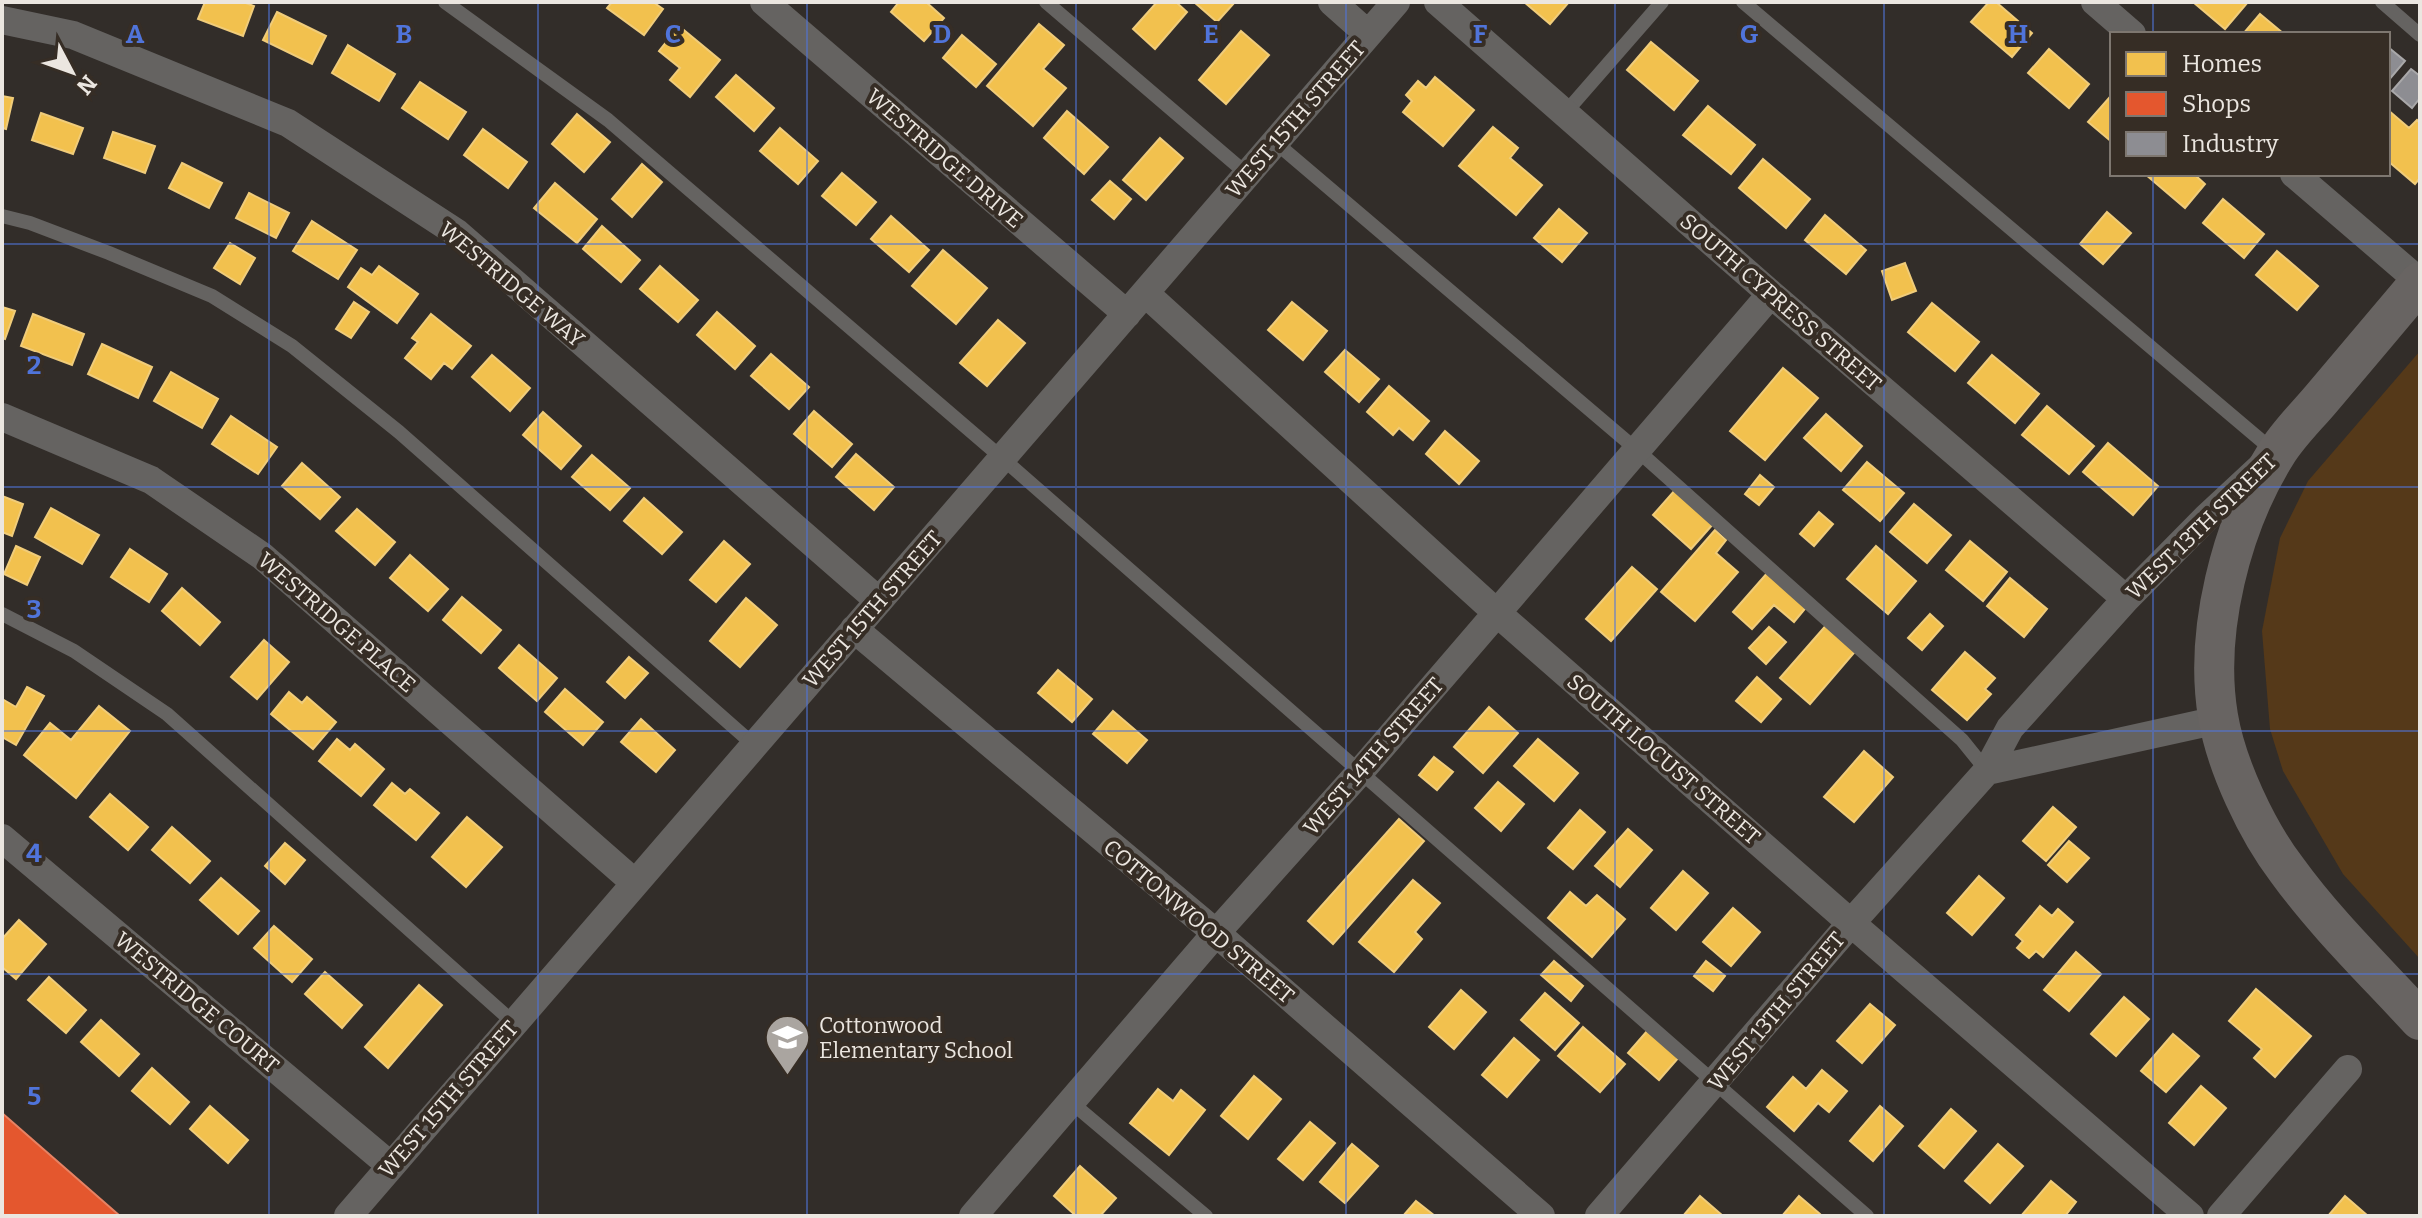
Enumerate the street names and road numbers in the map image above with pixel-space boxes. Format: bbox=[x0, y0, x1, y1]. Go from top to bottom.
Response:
street label: WEST 15TH STREET bbox=[1220, 35, 1371, 203]
street label: WESTRIDGE DRIVE bbox=[861, 83, 1029, 234]
street label: SOUTH CYPRESS STREET bbox=[1675, 208, 1887, 397]
street label: WESTRIDGE WAY bbox=[434, 216, 590, 354]
street label: WEST 13TH STREET bbox=[2120, 447, 2282, 605]
street label: WEST 15TH STREET bbox=[797, 525, 948, 693]
street label: WESTRIDGE PLACE bbox=[252, 547, 421, 698]
street label: SOUTH LOCUST STREET bbox=[1562, 668, 1766, 851]
street label: WEST 14TH STREET bbox=[1298, 672, 1449, 841]
street label: COTTONWOOD STREET bbox=[1098, 834, 1300, 1009]
street label: WESTRIDGE COURT bbox=[109, 926, 284, 1079]
street label: WEST 13TH STREET bbox=[1702, 926, 1851, 1096]
street label: WEST 15TH STREET bbox=[373, 1015, 524, 1183]

